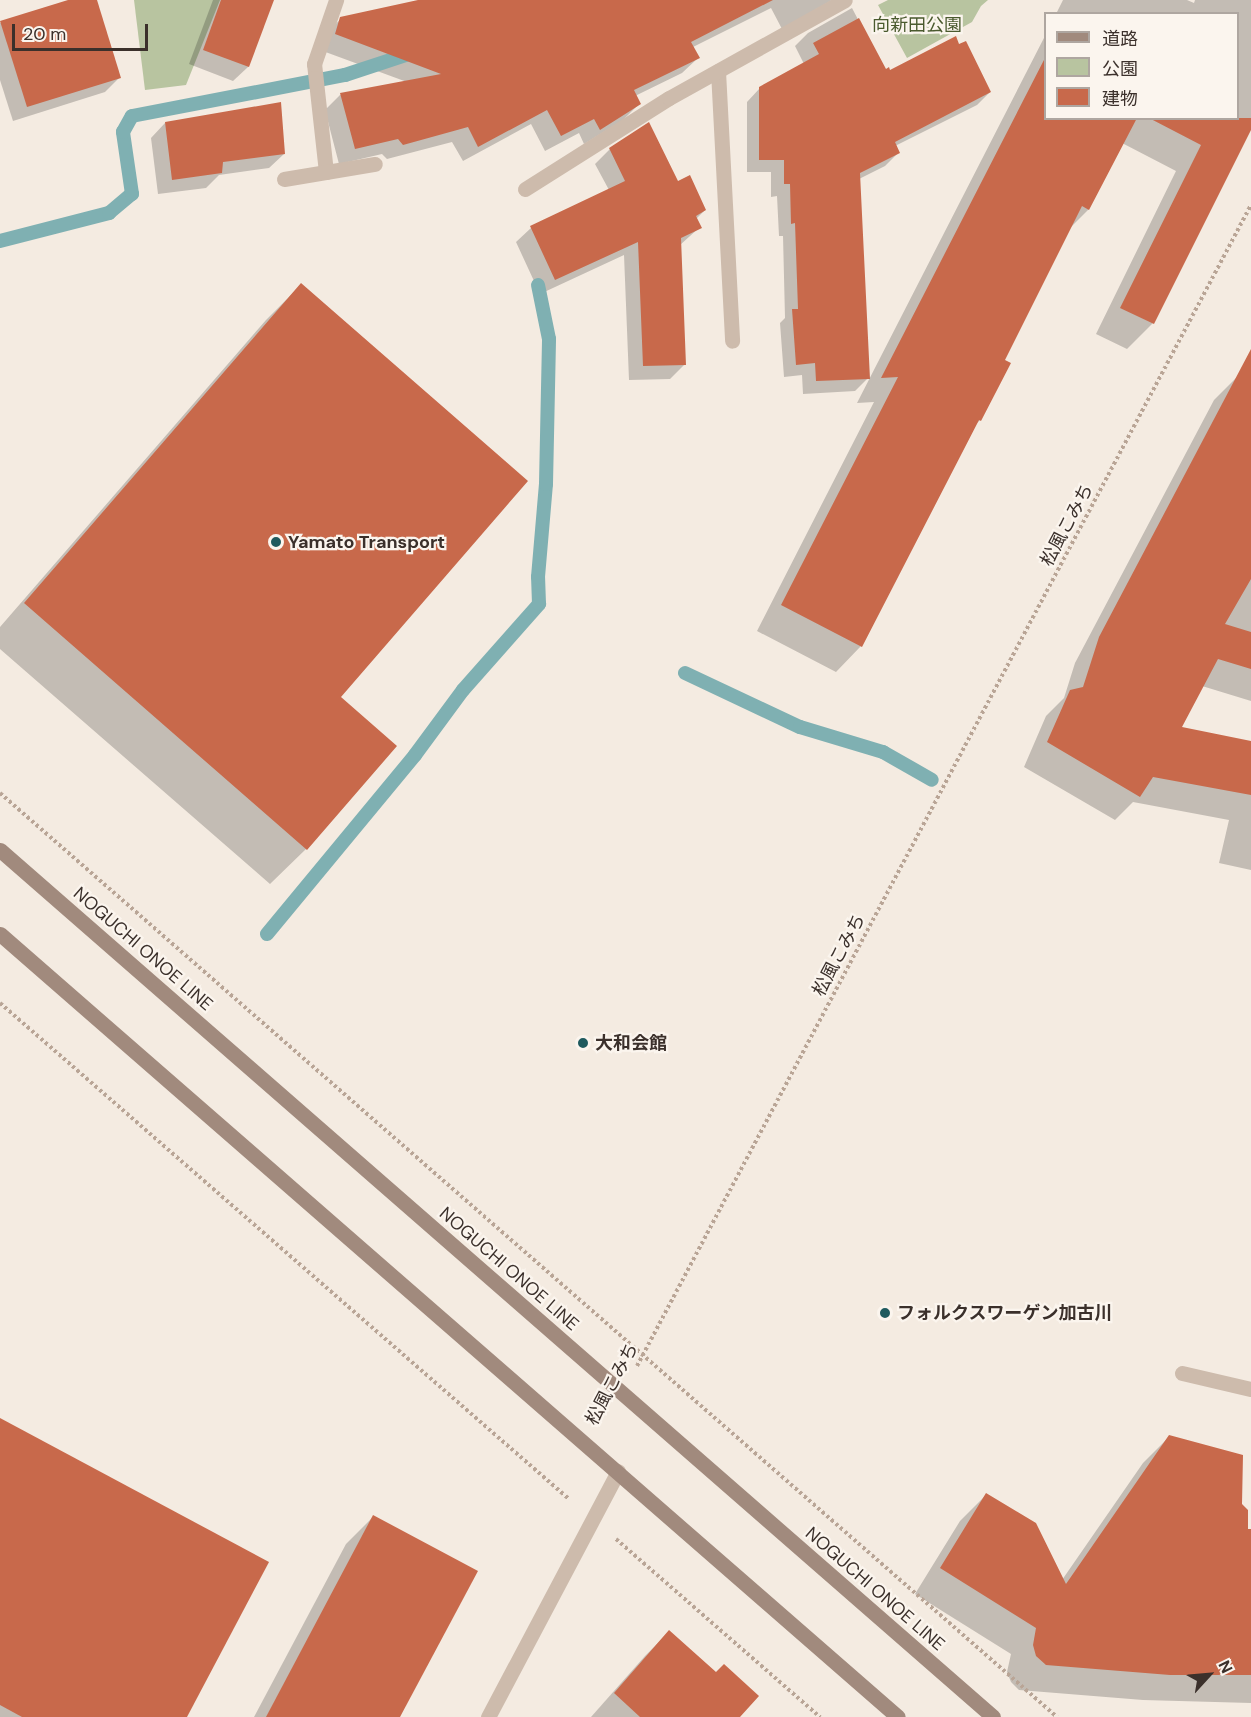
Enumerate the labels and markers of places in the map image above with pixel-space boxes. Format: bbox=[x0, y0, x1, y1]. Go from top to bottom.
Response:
place label: Yamato Transport bbox=[288, 531, 445, 553]
marker: Yamato Transport bbox=[269, 535, 283, 549]
place label: 大和会館 bbox=[595, 1032, 667, 1054]
marker: 大和会館 bbox=[576, 1036, 590, 1050]
place label: フォルクスワーゲン加古川 bbox=[897, 1302, 1113, 1324]
marker: フォルクスワーゲン加古川 bbox=[878, 1306, 892, 1320]

